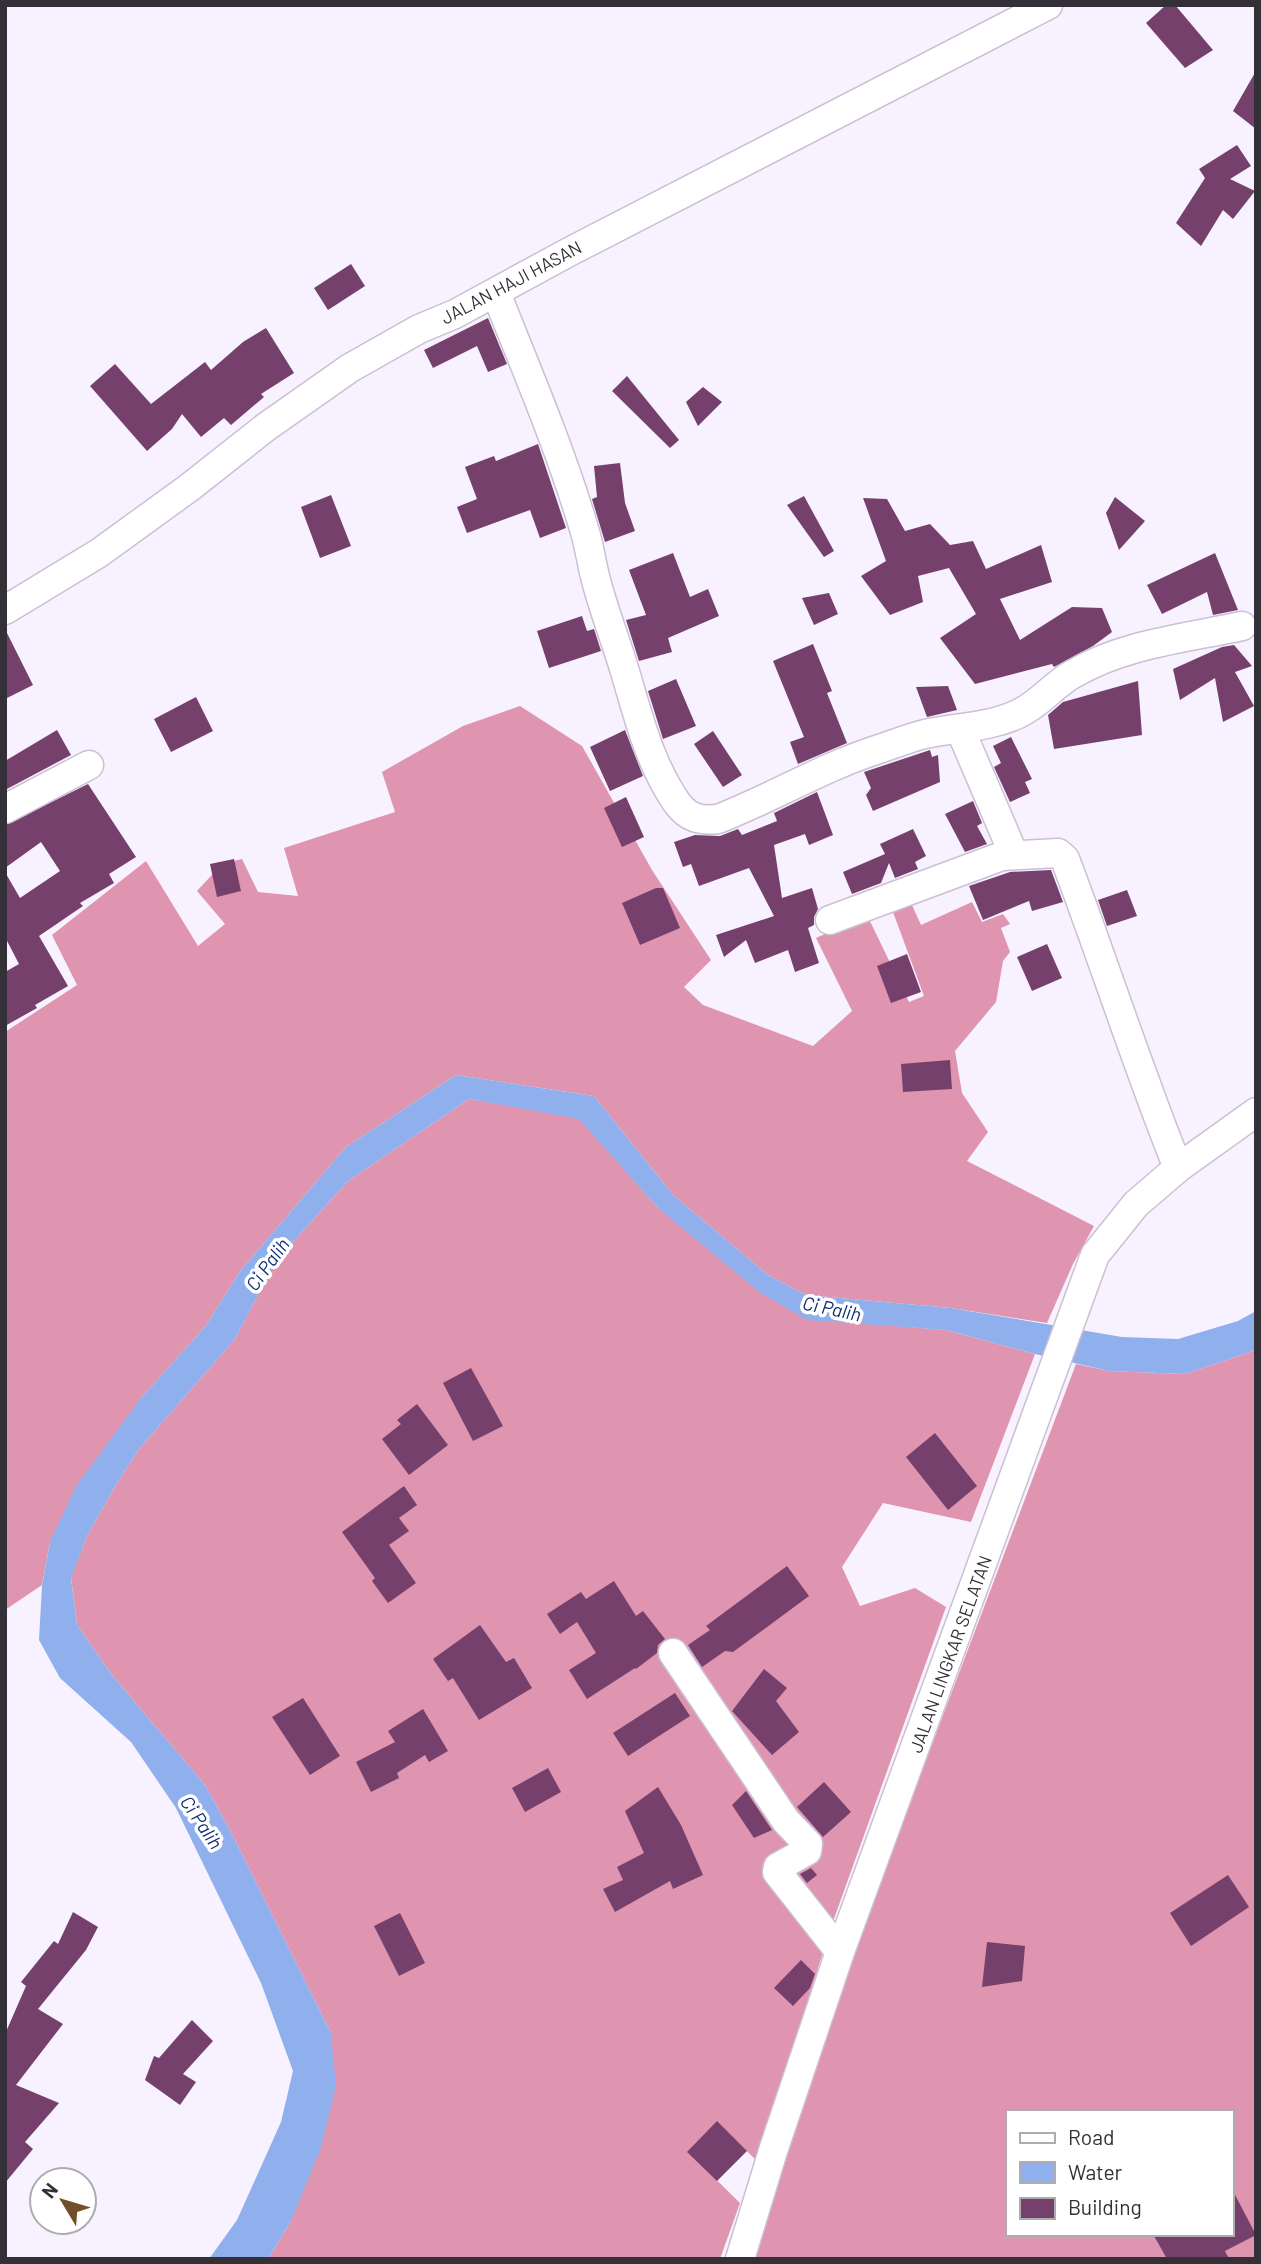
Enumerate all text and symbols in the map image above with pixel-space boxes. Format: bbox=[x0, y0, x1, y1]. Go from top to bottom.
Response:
street label: JALAN HAJI HASAN bbox=[437, 236, 585, 328]
water label: Ci Palih bbox=[240, 1233, 294, 1295]
water label: Ci Palih bbox=[801, 1291, 863, 1325]
street label: JALAN LINGKAR SELATAN bbox=[904, 1552, 996, 1756]
water label: Ci Palih bbox=[176, 1791, 228, 1853]
legend bbox=[1006, 2110, 1233, 2236]
text: Road bbox=[1068, 2124, 1114, 2149]
text: Water bbox=[1068, 2159, 1123, 2184]
north arrow bbox=[28, 2166, 98, 2236]
text: N bbox=[36, 2178, 62, 2202]
text: Building bbox=[1068, 2194, 1142, 2219]

